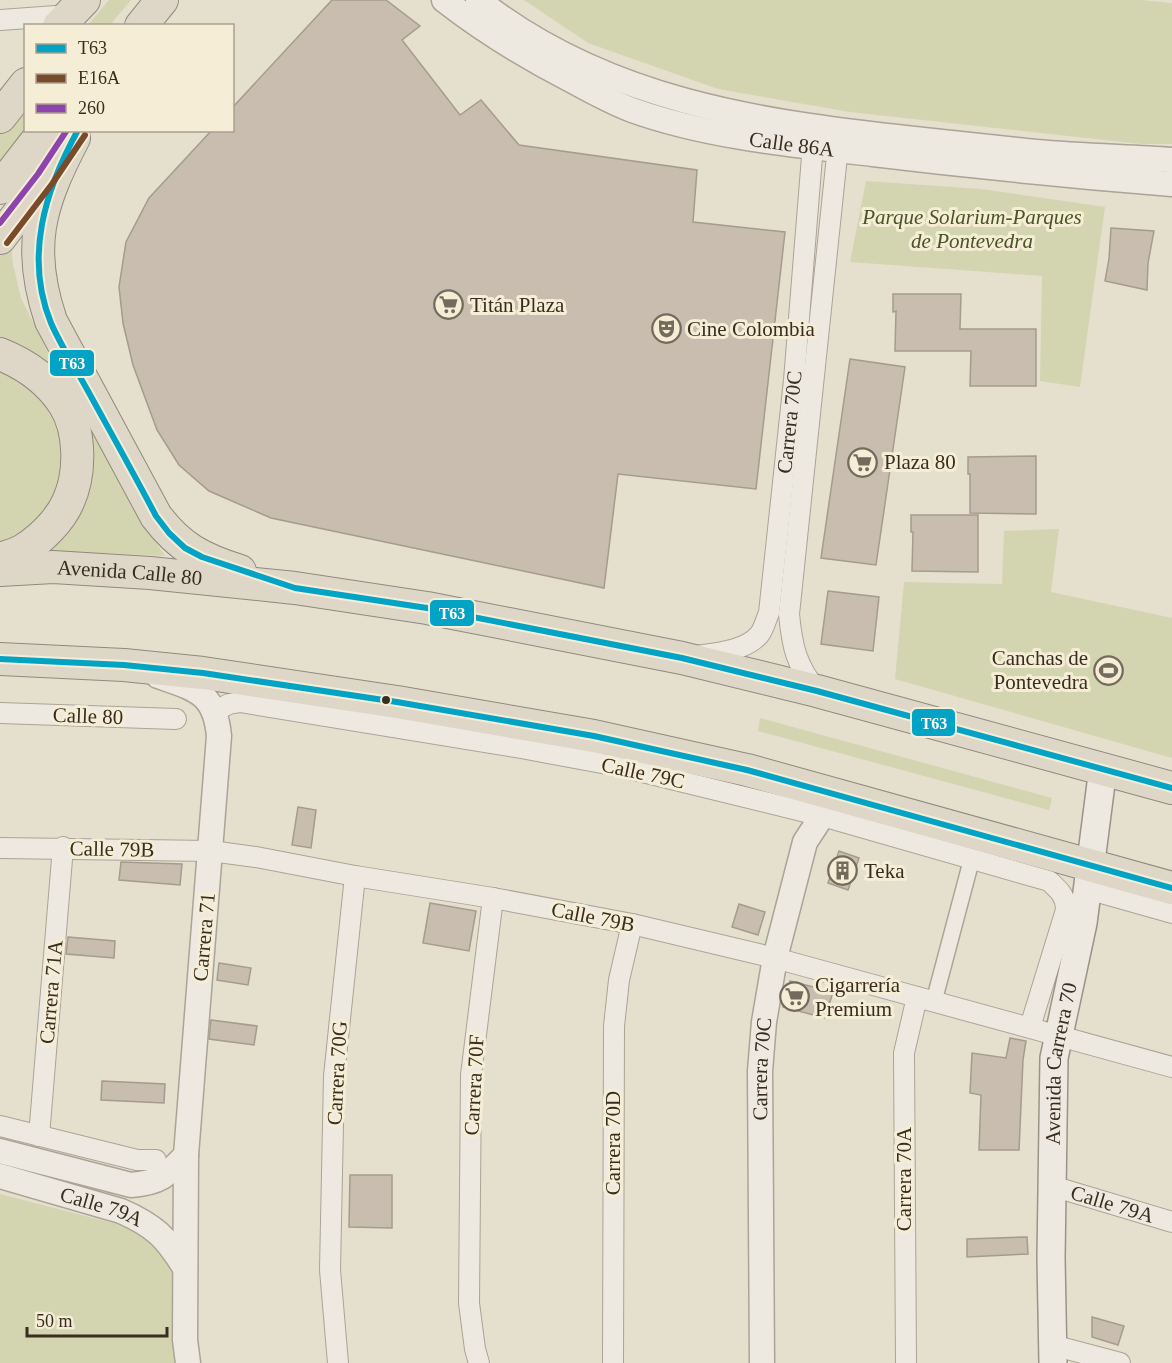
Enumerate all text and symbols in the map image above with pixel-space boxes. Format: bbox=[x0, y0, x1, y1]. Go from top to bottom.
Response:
legend bbox=[24, 24, 234, 132]
text: T63 bbox=[78, 38, 107, 58]
text: E16A bbox=[78, 68, 120, 88]
text: 260 bbox=[78, 98, 105, 118]
street label: Calle 86A bbox=[747, 127, 837, 162]
park label: Parque Solarium-Parques de Pontevedra bbox=[861, 205, 1082, 253]
supermarket icon: Titán Plaza bbox=[433, 289, 465, 321]
place label: Titán Plaza bbox=[470, 293, 565, 317]
theatre icon: Cine Colombia bbox=[650, 313, 682, 345]
place label: Cine Colombia bbox=[687, 317, 815, 341]
line badge: T63 bbox=[49, 349, 95, 377]
text: T63 bbox=[59, 355, 85, 372]
street label: Carrera 70C bbox=[772, 370, 807, 475]
supermarket icon: Plaza 80 bbox=[847, 446, 879, 478]
place label: Plaza 80 bbox=[884, 450, 956, 474]
street label: Avenida Calle 80 bbox=[56, 555, 203, 590]
line badge: T63 bbox=[429, 599, 475, 627]
text: T63 bbox=[439, 605, 465, 622]
place label: Canchas de Pontevedra bbox=[992, 646, 1089, 694]
sports icon: Canchas de Pontevedra bbox=[1093, 654, 1125, 686]
unlabelled marker bbox=[380, 694, 392, 706]
street label: Calle 80 bbox=[52, 703, 124, 729]
line badge: T63 bbox=[911, 708, 956, 737]
text: T63 bbox=[921, 715, 947, 732]
street label: Calle 79C bbox=[599, 752, 687, 794]
street label: Calle 79B bbox=[70, 836, 154, 862]
building icon: Teka bbox=[827, 855, 859, 887]
place label: Teka bbox=[864, 859, 905, 883]
street label: Carrera 71 bbox=[188, 892, 220, 982]
street label: Calle 79B bbox=[549, 897, 637, 937]
street label: Carrera 71A bbox=[34, 938, 68, 1045]
place label: Cigarrería Premium bbox=[815, 973, 901, 1021]
street label: Avenida Carrera 70 bbox=[1041, 980, 1082, 1145]
supermarket icon: Cigarrería Premium bbox=[778, 981, 810, 1013]
street label: Carrera 70C bbox=[748, 1017, 776, 1121]
street label: Carrera 70G bbox=[322, 1020, 352, 1126]
street label: Carrera 70F bbox=[459, 1034, 489, 1136]
street label: Carrera 70D bbox=[601, 1091, 625, 1195]
street label: Carrera 70A bbox=[892, 1126, 916, 1231]
street label: Calle 79A bbox=[1068, 1180, 1158, 1228]
street label: Calle 79A bbox=[57, 1182, 148, 1232]
scale bar bbox=[27, 1300, 166, 1338]
text: 50 m bbox=[36, 1311, 73, 1331]

